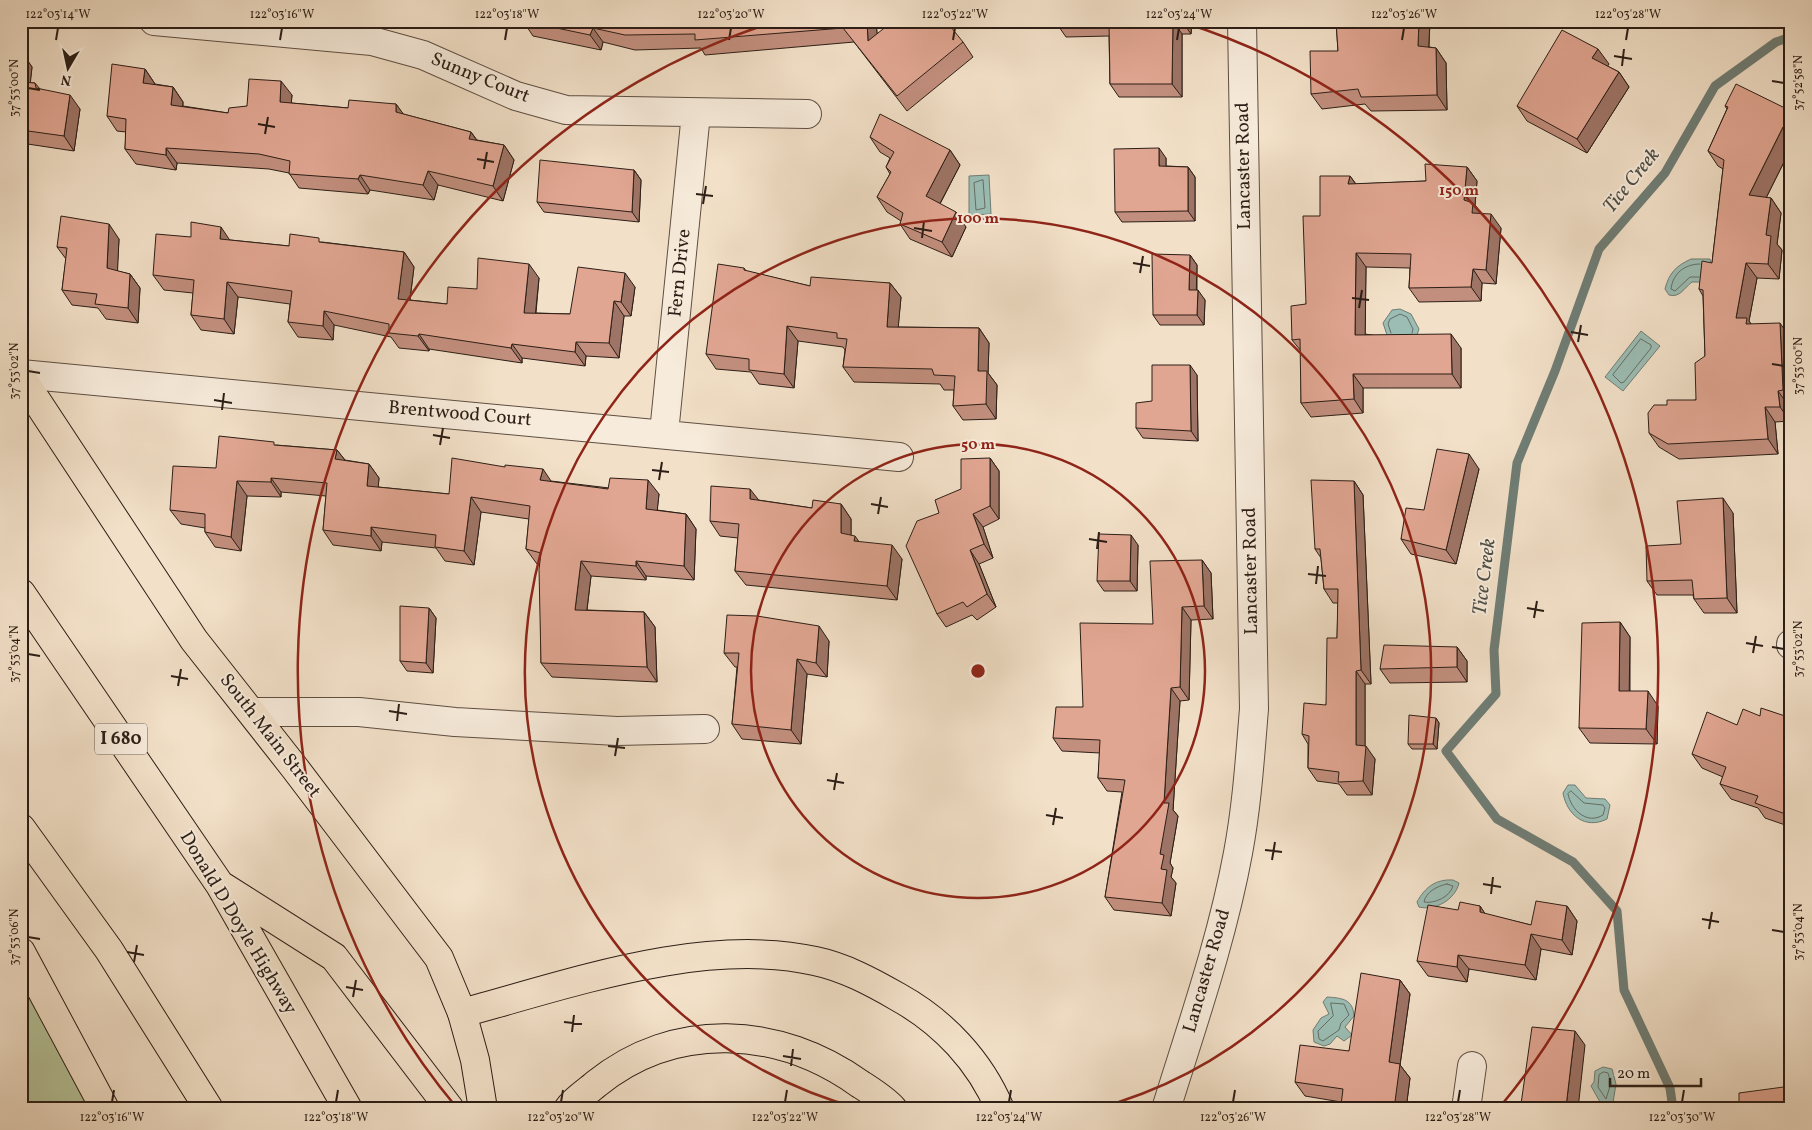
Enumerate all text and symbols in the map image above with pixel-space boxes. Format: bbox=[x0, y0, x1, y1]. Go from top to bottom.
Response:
text: 122°03'14"W bbox=[25, 7, 91, 23]
text: 122°03'16"W bbox=[250, 7, 314, 23]
text: 122°03'18"W bbox=[475, 7, 539, 23]
text: 122°03'20"W bbox=[698, 7, 764, 23]
text: 122°03'22"W bbox=[922, 7, 988, 23]
text: 122°03'24"W bbox=[1146, 7, 1212, 23]
text: 122°03'26"W bbox=[1371, 7, 1437, 23]
text: 122°03'28"W bbox=[1595, 7, 1661, 23]
north arrow bbox=[42, 42, 92, 92]
street label: Sunny Court bbox=[427, 46, 534, 110]
text: 37°52'58"N bbox=[1791, 55, 1807, 111]
text: 37°53'00"N bbox=[7, 59, 23, 117]
text: N bbox=[60, 69, 73, 90]
street label: Lancaster Road bbox=[1230, 102, 1258, 230]
water label: Tice Creek bbox=[1597, 142, 1667, 220]
text: 150 m bbox=[1439, 181, 1479, 202]
text: 100 m bbox=[957, 209, 1000, 230]
street label: Fern Drive bbox=[662, 228, 698, 318]
text: 37°53'00"N bbox=[1791, 337, 1807, 395]
text: 37°53'02"N bbox=[7, 342, 23, 399]
street label: Brentwood Court bbox=[387, 395, 533, 433]
text: 50 m bbox=[961, 435, 995, 456]
street label: Lancaster Road bbox=[1237, 507, 1265, 635]
water label: Tice Creek bbox=[1466, 537, 1504, 617]
text: 37°53'02"N bbox=[1791, 620, 1807, 677]
text: 37°53'04"N bbox=[7, 625, 23, 683]
centre of rings bbox=[969, 662, 987, 680]
street label: South Main Street bbox=[213, 669, 327, 804]
road number: I 680 bbox=[95, 724, 147, 754]
street label: Donald D Doyle Highway bbox=[173, 827, 303, 1019]
text: 37°53'04"N bbox=[1791, 903, 1807, 961]
street label: Lancaster Road bbox=[1177, 906, 1237, 1036]
text: 37°53'06"N bbox=[7, 908, 23, 966]
scale bar bbox=[1610, 1055, 1701, 1087]
text: 20 m bbox=[1617, 1064, 1650, 1085]
text: 122°03'16"W bbox=[80, 1110, 144, 1126]
text: 122°03'18"W bbox=[304, 1110, 368, 1126]
text: 122°03'20"W bbox=[528, 1110, 594, 1126]
text: 122°03'22"W bbox=[752, 1110, 818, 1126]
text: 122°03'24"W bbox=[976, 1110, 1042, 1126]
text: 122°03'26"W bbox=[1200, 1110, 1266, 1126]
text: 122°03'28"W bbox=[1425, 1110, 1491, 1126]
text: 122°03'30"W bbox=[1649, 1110, 1715, 1126]

